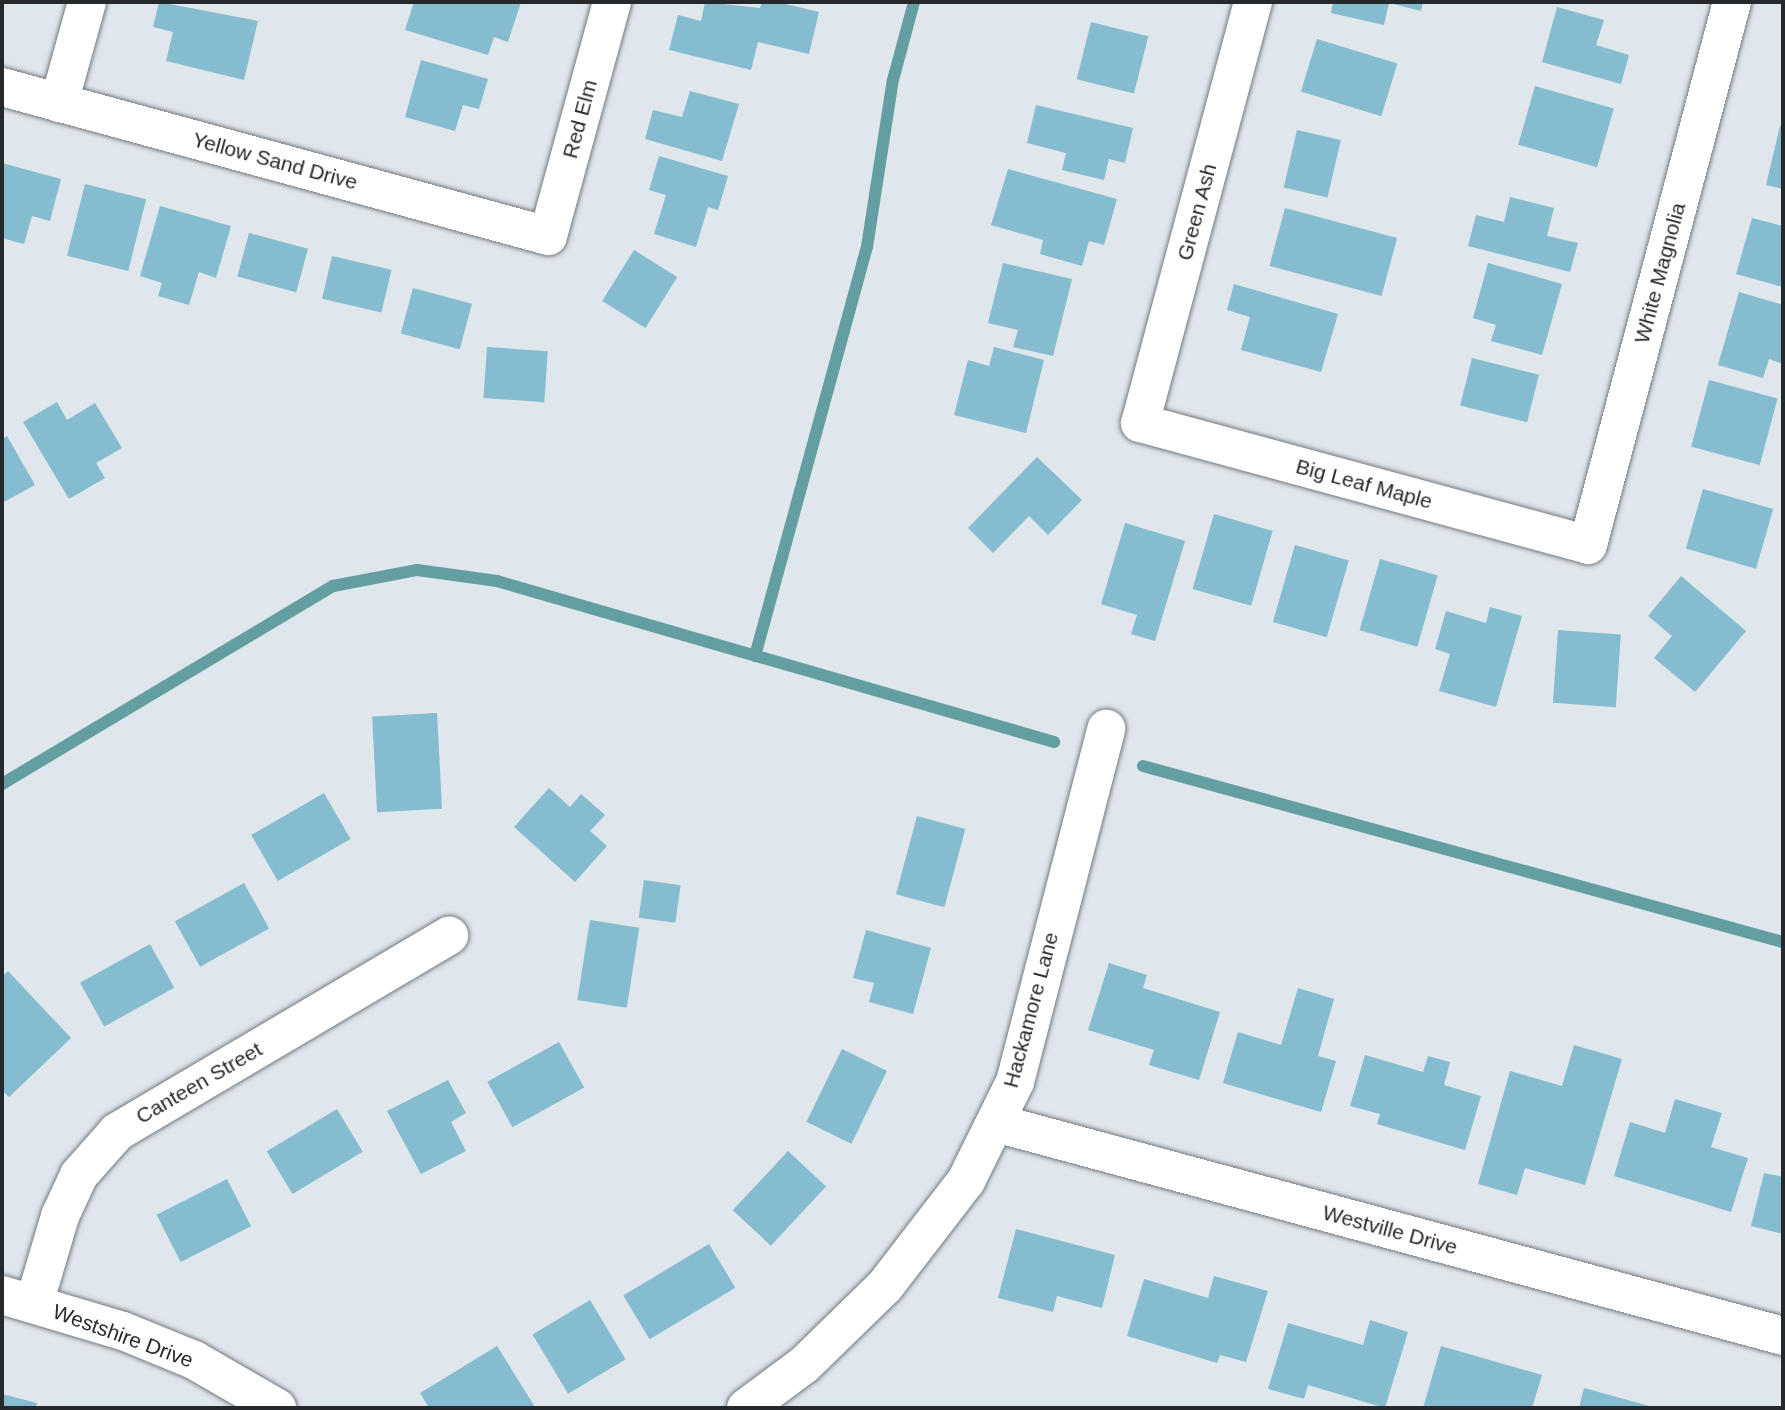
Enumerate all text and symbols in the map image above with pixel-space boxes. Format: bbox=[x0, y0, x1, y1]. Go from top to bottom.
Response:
street label: Red Elm bbox=[557, 77, 603, 161]
street label: Yellow Sand Drive bbox=[190, 127, 360, 195]
street label: Green Ash bbox=[1172, 160, 1222, 264]
street label: White Magnolia bbox=[1629, 200, 1691, 346]
street label: Big Leaf Maple bbox=[1293, 454, 1435, 514]
street label: Hackamore Lane bbox=[998, 930, 1064, 1090]
street label: Canteen Street bbox=[132, 1037, 266, 1129]
street label: Westville Drive bbox=[1320, 1200, 1460, 1260]
street label: Westshire Drive bbox=[49, 1299, 197, 1373]

